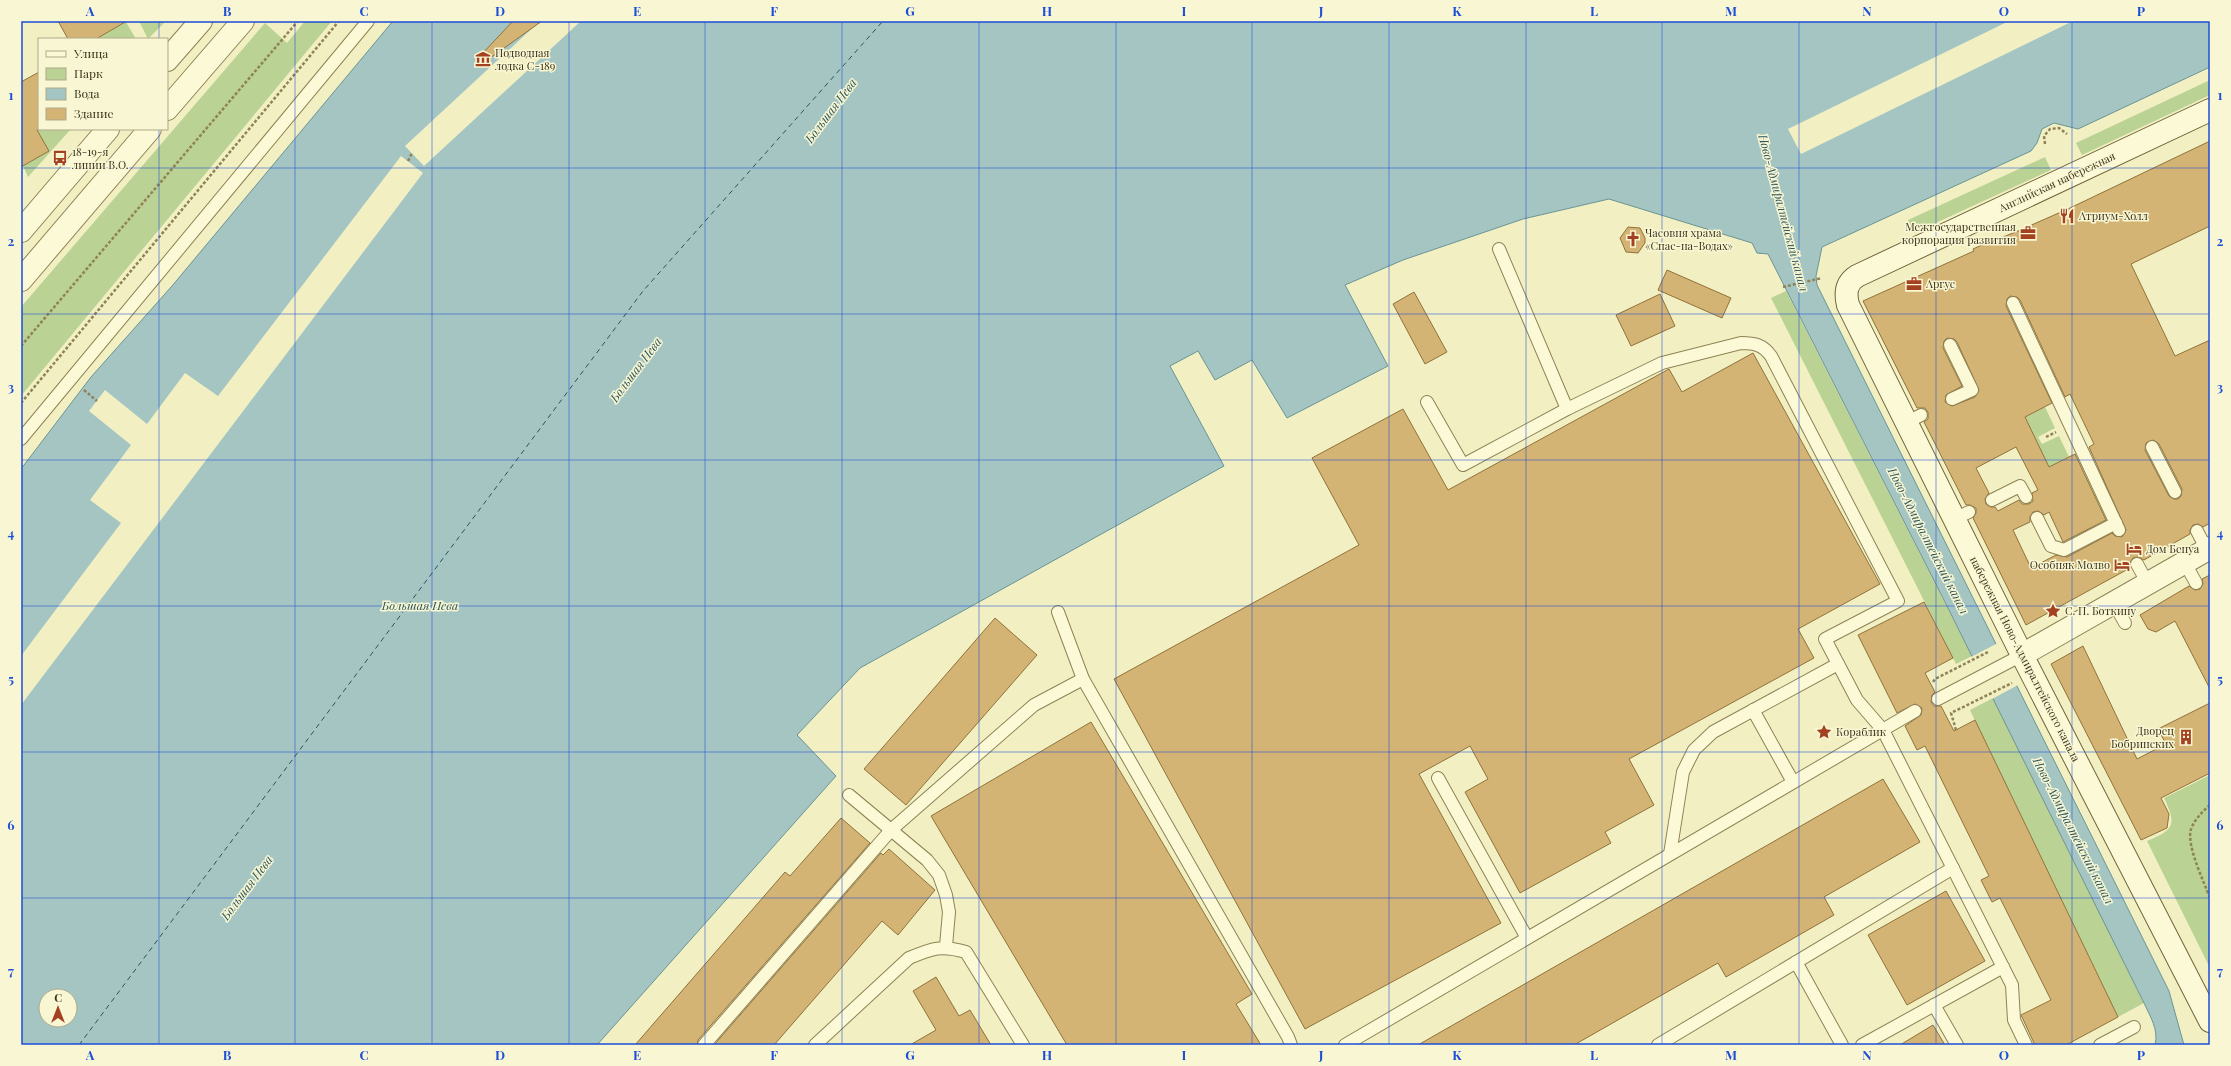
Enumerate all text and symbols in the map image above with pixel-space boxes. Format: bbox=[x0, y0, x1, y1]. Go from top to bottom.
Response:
text: A bbox=[85, 2, 95, 19]
text: B bbox=[223, 2, 232, 19]
text: C bbox=[359, 2, 369, 19]
text: D bbox=[495, 2, 505, 19]
text: E bbox=[633, 2, 641, 19]
text: F bbox=[770, 2, 778, 19]
text: G bbox=[905, 2, 915, 19]
text: H bbox=[1042, 2, 1052, 19]
text: I bbox=[1182, 2, 1187, 19]
text: J bbox=[1318, 2, 1324, 19]
text: K bbox=[1452, 2, 1462, 19]
text: L bbox=[1590, 2, 1598, 19]
text: M bbox=[1725, 2, 1737, 19]
text: N bbox=[1862, 2, 1872, 19]
text: O bbox=[1999, 2, 2009, 19]
text: P bbox=[2137, 2, 2146, 19]
legend bbox=[38, 38, 168, 130]
text: Улица bbox=[73, 45, 108, 61]
place label: Подводная лодка С-189 bbox=[495, 45, 556, 73]
museum icon: Подводная лодка С-189 bbox=[474, 50, 492, 68]
text: Парк bbox=[74, 65, 103, 81]
water label: Большая Нева bbox=[800, 75, 860, 147]
text: Вода bbox=[74, 85, 100, 101]
text: 1 bbox=[9, 86, 14, 103]
text: 1 bbox=[2218, 86, 2223, 103]
text: Здание bbox=[74, 105, 114, 121]
water label: Ново-Адмиралтейский канал bbox=[1755, 131, 1813, 293]
place label: 18-19-я линии В.О. bbox=[72, 144, 129, 172]
street label: Английская набережная bbox=[1995, 148, 2118, 216]
bus stop icon: 18-19-я линии В.О. bbox=[51, 149, 69, 167]
restaurant icon: Атриум-Холл bbox=[2058, 207, 2076, 225]
place label: Атриум-Холл bbox=[2078, 208, 2148, 223]
place label: Межгосударственная корпорация развития bbox=[1902, 219, 2016, 247]
office icon: Межгосударственная корпорация развития bbox=[2019, 224, 2037, 242]
place label: Часовня храма «Спас-на-Водах» bbox=[1645, 225, 1734, 253]
church icon: Часовня храма «Спас-на-Водах» bbox=[1624, 230, 1642, 248]
text: 2 bbox=[8, 232, 15, 249]
text: 2 bbox=[2217, 232, 2224, 249]
office icon: Аргус bbox=[1905, 275, 1923, 293]
place label: Аргус bbox=[1925, 276, 1955, 291]
water label: Большая Нева bbox=[605, 334, 665, 406]
text: 3 bbox=[8, 378, 14, 395]
text: 3 bbox=[2217, 378, 2223, 395]
water label: Ново-Адмиралтейский канал bbox=[1884, 464, 1973, 617]
text: 4 bbox=[8, 524, 15, 541]
text: 4 bbox=[2217, 524, 2224, 541]
hotel icon: Дом Бенуа bbox=[2125, 540, 2143, 558]
place label: Дом Бенуа bbox=[2146, 541, 2200, 556]
street label: набережная Ново-Адмиралтейского канала bbox=[1967, 554, 2084, 764]
hotel icon: Особняк Молво bbox=[2113, 556, 2131, 574]
place label: Особняк Молво bbox=[2030, 557, 2110, 572]
water label: Большая Нева bbox=[381, 597, 458, 613]
place icon: С. П. Боткину bbox=[2044, 602, 2062, 620]
place label: С. П. Боткину bbox=[2065, 603, 2136, 618]
text: 5 bbox=[8, 670, 14, 687]
text: 5 bbox=[2217, 670, 2223, 687]
place icon: Кораблик bbox=[1815, 723, 1833, 741]
place label: Дворец Бобринских bbox=[2111, 723, 2174, 751]
place label: Кораблик bbox=[1836, 724, 1887, 739]
building icon: Дворец Бобринских bbox=[2177, 728, 2195, 746]
water label: Ново-Адмиралтейский канал bbox=[2029, 754, 2118, 907]
text: 6 bbox=[7, 816, 15, 833]
text: 6 bbox=[2216, 816, 2224, 833]
water label: Большая Нева bbox=[216, 852, 276, 924]
text: 7 bbox=[8, 962, 14, 979]
text: 7 bbox=[2217, 962, 2223, 979]
north arrow bbox=[38, 988, 78, 1028]
text: С bbox=[54, 990, 62, 1005]
text: A bbox=[85, 1046, 95, 1063]
text: B bbox=[223, 1046, 232, 1063]
text: C bbox=[359, 1046, 369, 1063]
text: D bbox=[495, 1046, 505, 1063]
text: E bbox=[633, 1046, 641, 1063]
text: F bbox=[770, 1046, 778, 1063]
text: G bbox=[905, 1046, 915, 1063]
text: H bbox=[1042, 1046, 1052, 1063]
text: I bbox=[1182, 1046, 1187, 1063]
text: J bbox=[1318, 1046, 1324, 1063]
text: K bbox=[1452, 1046, 1462, 1063]
text: L bbox=[1590, 1046, 1598, 1063]
text: M bbox=[1725, 1046, 1737, 1063]
text: N bbox=[1862, 1046, 1872, 1063]
text: O bbox=[1999, 1046, 2009, 1063]
text: P bbox=[2137, 1046, 2146, 1063]

